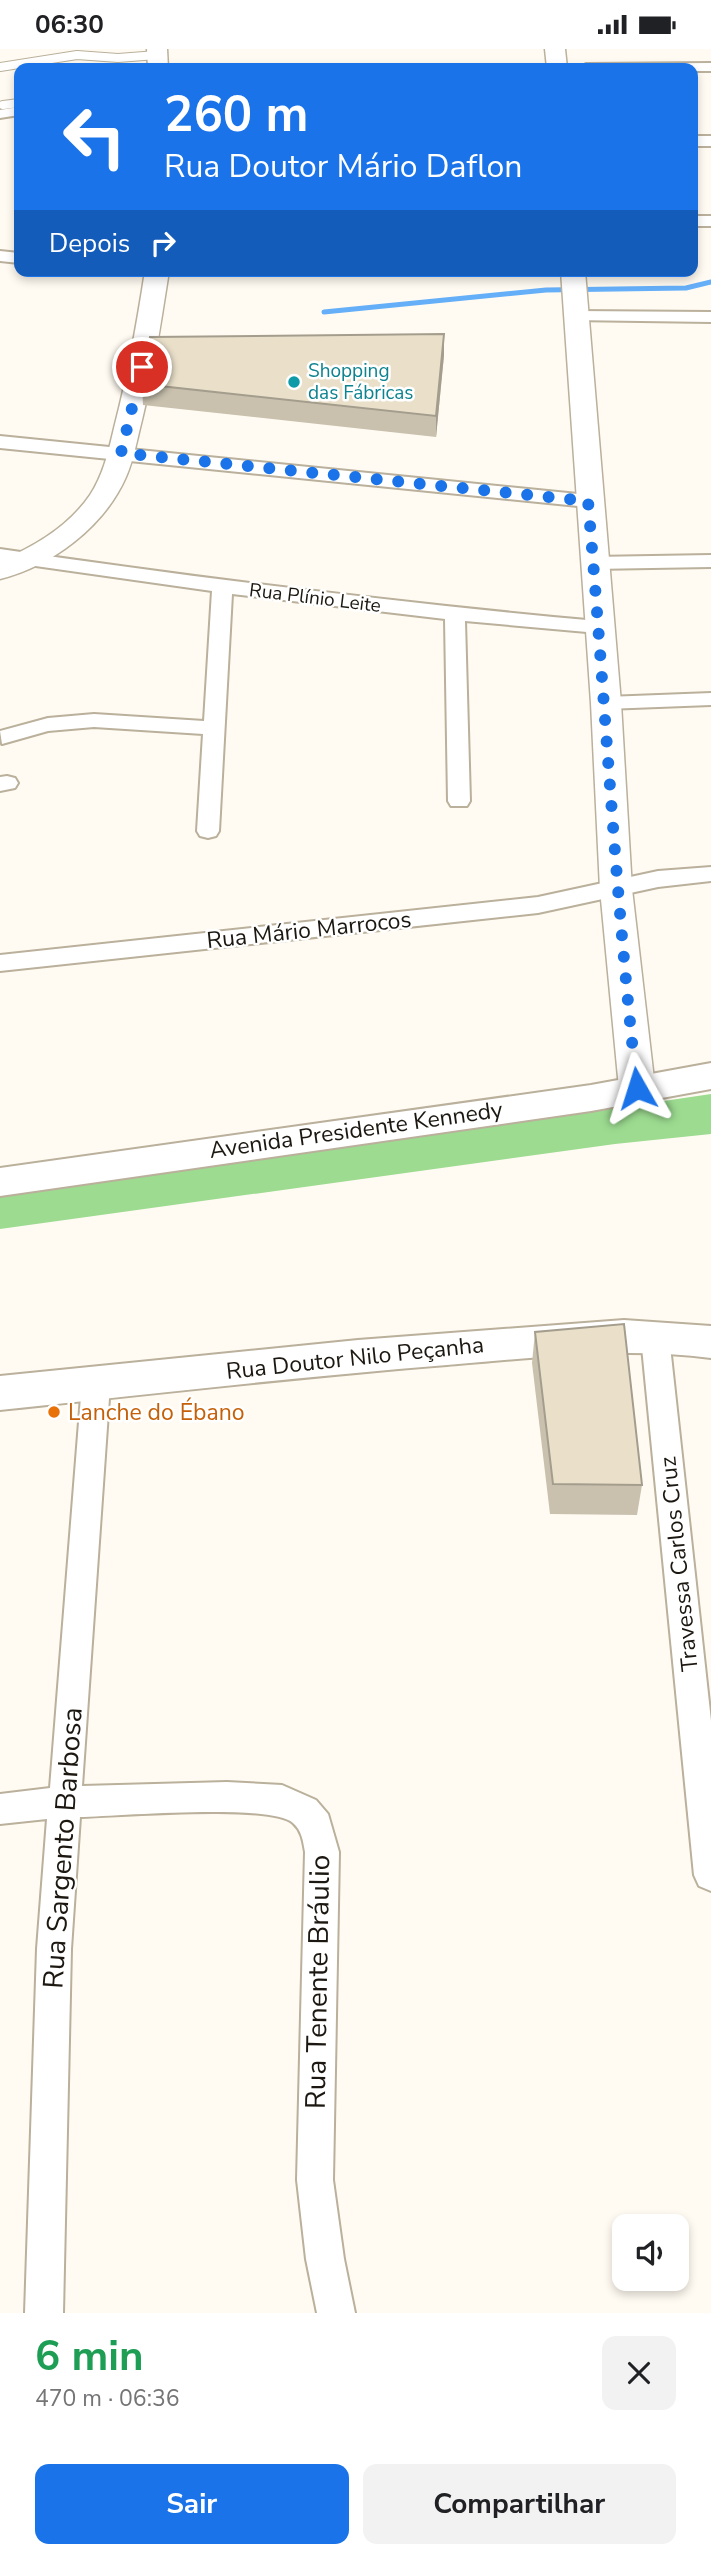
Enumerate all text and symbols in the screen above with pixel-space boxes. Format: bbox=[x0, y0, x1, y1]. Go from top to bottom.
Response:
text: 06:30 bbox=[35, 7, 104, 42]
text: 260 m bbox=[164, 81, 308, 148]
icon: left bbox=[49, 91, 140, 182]
text: Rua Doutor Mário Daflon bbox=[164, 145, 522, 188]
icon: right bbox=[144, 224, 182, 262]
text: Depois bbox=[49, 226, 130, 261]
pin bbox=[112, 337, 172, 397]
icon: arrive bbox=[123, 348, 161, 386]
place label: Shopping das Fábricas bbox=[308, 358, 414, 406]
marker: Shopping das Fábricas bbox=[286, 374, 302, 390]
street label: Rua Plínio Leite bbox=[248, 577, 382, 619]
street label: Rua Mário Marrocos bbox=[205, 904, 413, 956]
position arrow bbox=[600, 1051, 674, 1125]
street label: Avenida Presidente Kennedy bbox=[207, 1094, 505, 1166]
street label: Rua Doutor Nilo Peçanha bbox=[225, 1329, 485, 1387]
place label: Lanche do Ébano bbox=[68, 1397, 245, 1428]
marker: Lanche do Ébano bbox=[46, 1404, 62, 1420]
street label: Travessa Carlos Cruz bbox=[652, 1455, 706, 1673]
street label: Rua Sargento Barbosa bbox=[34, 1706, 92, 1990]
street label: Rua Tenente Bráulio bbox=[297, 1855, 339, 2109]
map controls bbox=[612, 2214, 689, 2291]
button: sound bbox=[612, 2214, 689, 2291]
text: 6 min bbox=[35, 2328, 144, 2385]
button: close bbox=[602, 2336, 676, 2410]
text: 470 m · 06:36 bbox=[35, 2383, 180, 2414]
button: Sair bbox=[35, 2464, 349, 2544]
button: Compartilhar bbox=[363, 2464, 676, 2544]

